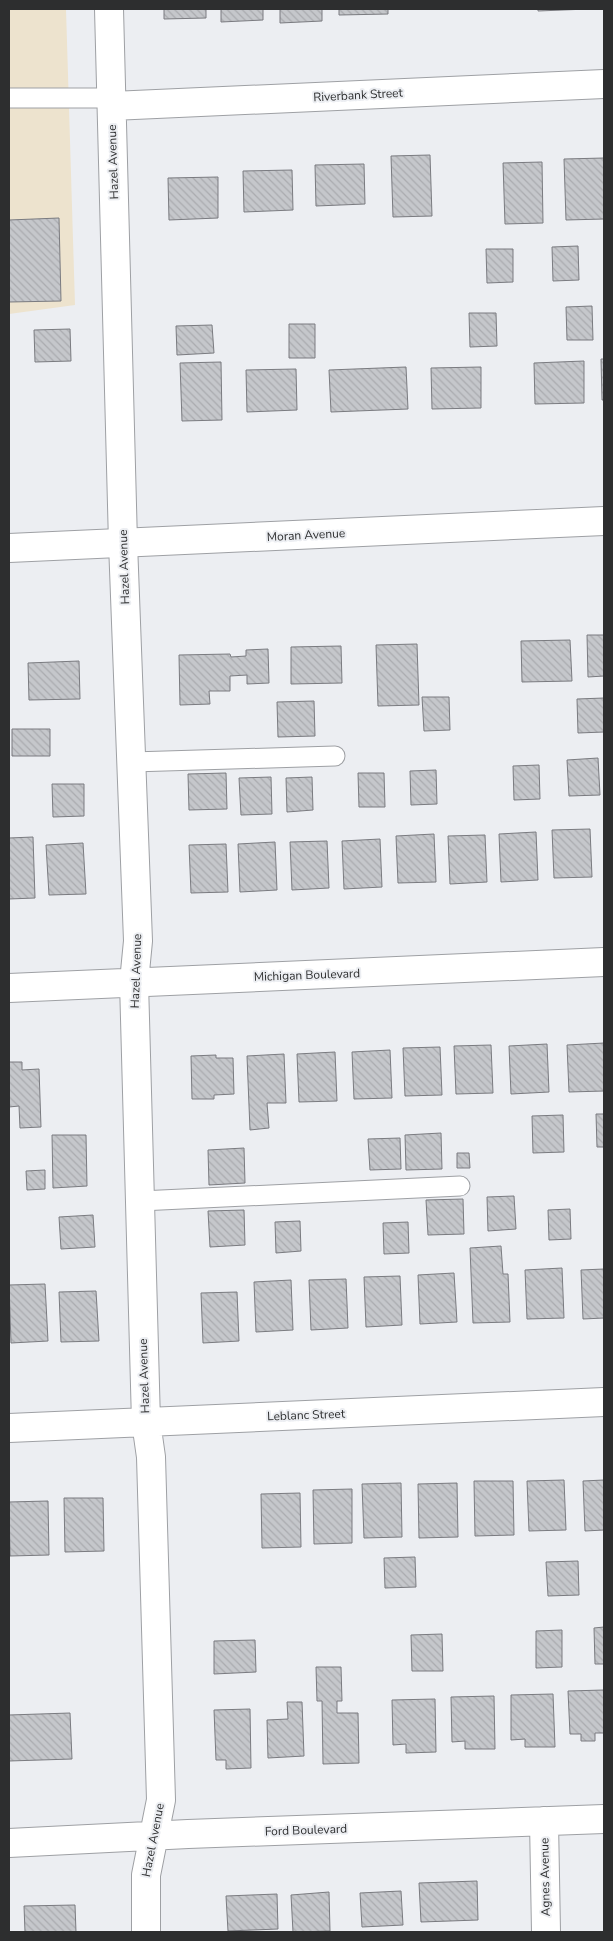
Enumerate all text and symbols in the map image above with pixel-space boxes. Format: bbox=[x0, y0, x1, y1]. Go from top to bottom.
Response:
street label: Riverbank Street bbox=[313, 85, 404, 105]
street label: Hazel Avenue bbox=[104, 124, 122, 200]
street label: Moran Avenue bbox=[266, 525, 346, 545]
street label: Hazel Avenue bbox=[115, 529, 133, 605]
street label: Hazel Avenue bbox=[127, 933, 145, 1009]
street label: Michigan Boulevard bbox=[254, 965, 360, 985]
street label: Hazel Avenue bbox=[135, 1338, 153, 1414]
street label: Leblanc Street bbox=[267, 1406, 346, 1424]
street label: Hazel Avenue bbox=[138, 1802, 168, 1878]
street label: Ford Boulevard bbox=[265, 1821, 347, 1839]
street label: Agnes Avenue bbox=[536, 1838, 554, 1916]

